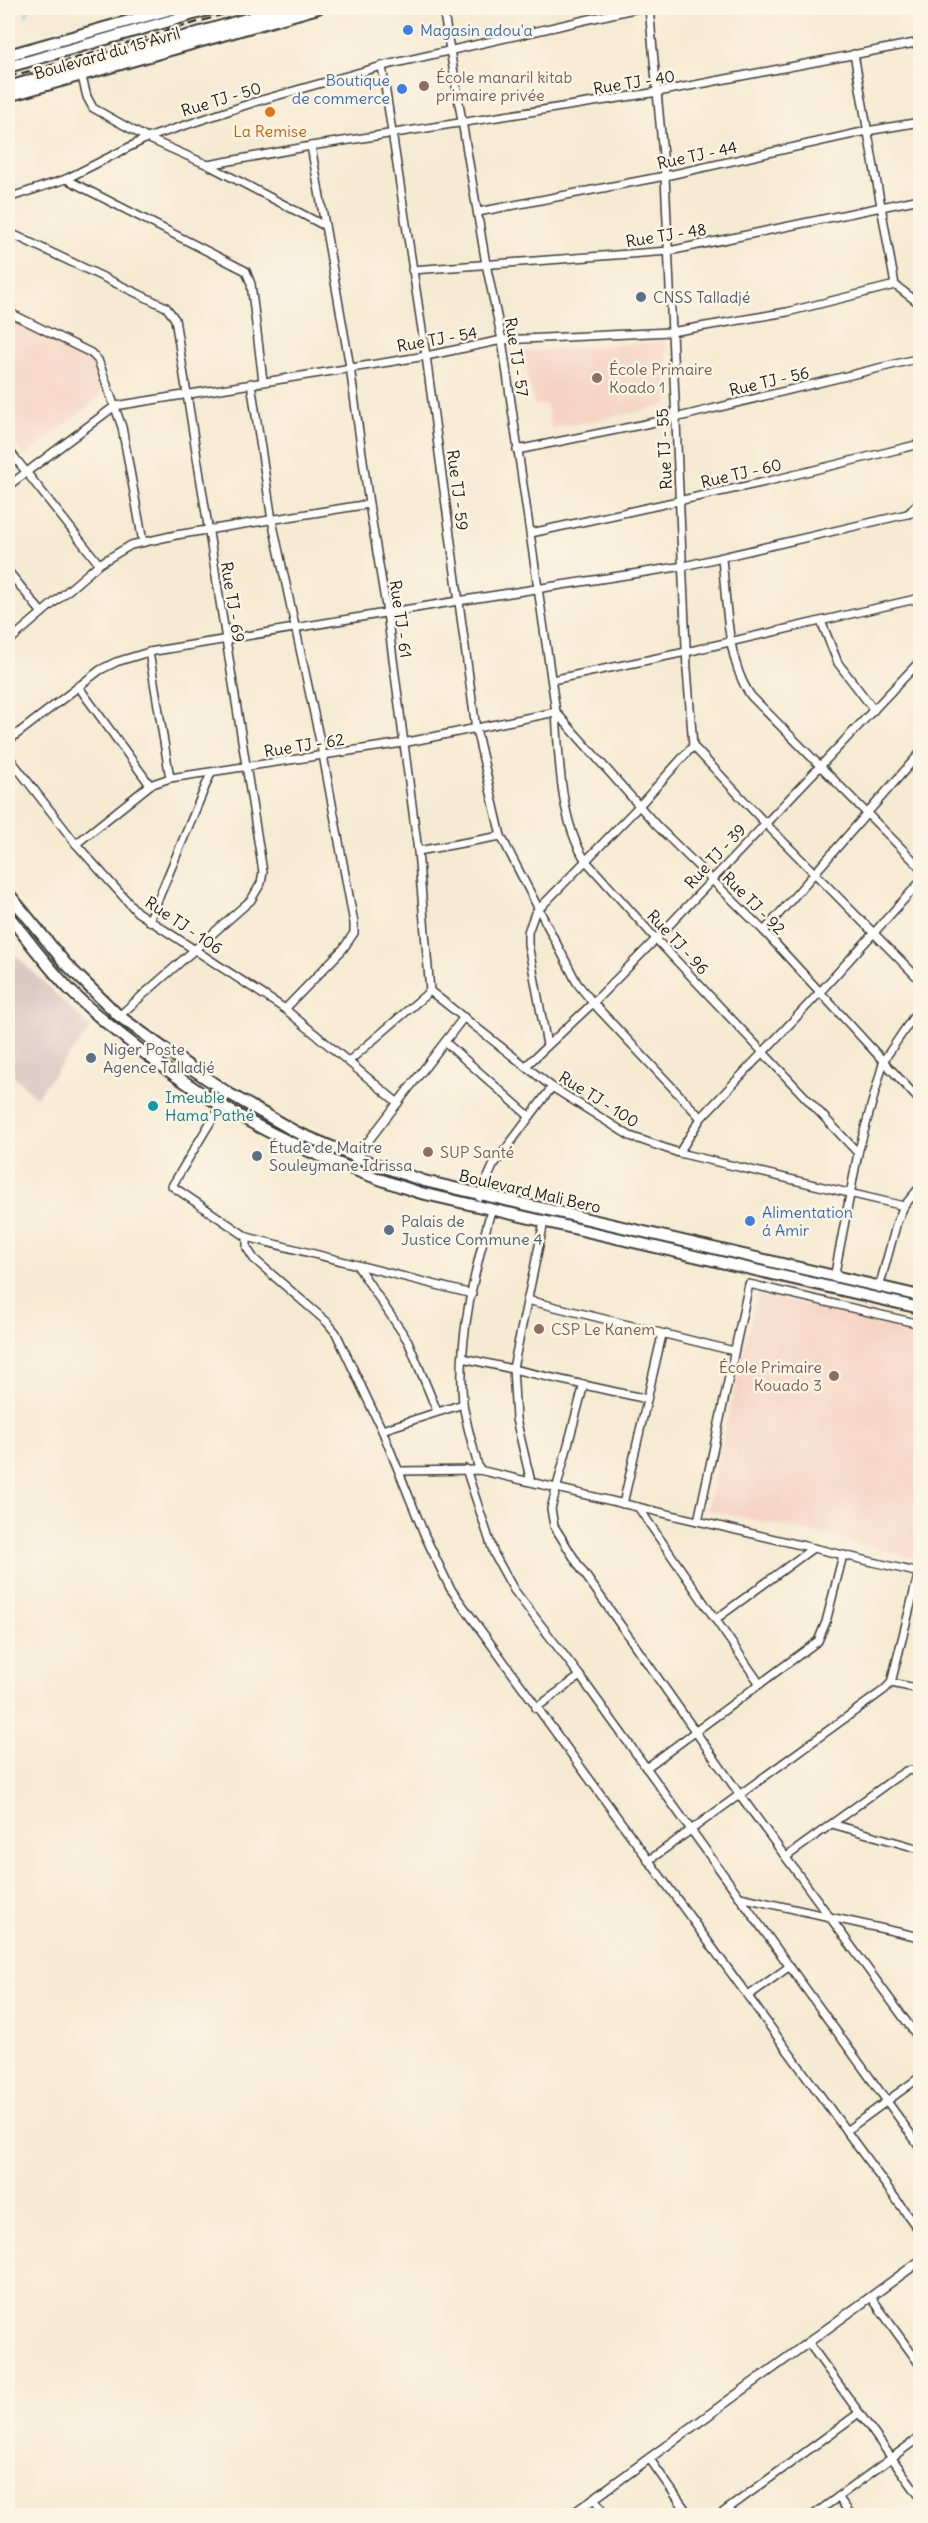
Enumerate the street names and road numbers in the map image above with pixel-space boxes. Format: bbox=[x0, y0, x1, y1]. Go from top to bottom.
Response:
street label: Boulevard du 15 Avril bbox=[32, 23, 182, 83]
street label: Rue TJ - 40 bbox=[592, 66, 676, 98]
street label: Rue TJ - 50 bbox=[179, 77, 263, 121]
street label: Rue TJ - 44 bbox=[655, 137, 739, 173]
street label: Rue TJ - 48 bbox=[624, 219, 708, 251]
street label: Rue TJ - 57 bbox=[501, 316, 533, 398]
street label: Rue TJ - 54 bbox=[395, 322, 479, 356]
street label: Rue TJ - 56 bbox=[727, 362, 811, 400]
street label: Rue TJ - 55 bbox=[652, 408, 676, 490]
street label: Rue TJ - 59 bbox=[443, 448, 473, 532]
street label: Rue TJ - 60 bbox=[699, 454, 783, 492]
street label: Rue TJ - 69 bbox=[217, 560, 249, 644]
street label: Rue TJ - 61 bbox=[386, 579, 416, 659]
street label: Rue TJ - 62 bbox=[263, 729, 346, 761]
street label: Rue TJ - 39 bbox=[680, 820, 750, 892]
street label: Rue TJ - 92 bbox=[718, 867, 790, 939]
street label: Rue TJ - 106 bbox=[142, 892, 226, 958]
street label: Rue TJ - 96 bbox=[643, 905, 713, 979]
street label: Rue TJ - 100 bbox=[555, 1067, 643, 1131]
street label: Boulevard Mali Bero bbox=[457, 1165, 603, 1217]

